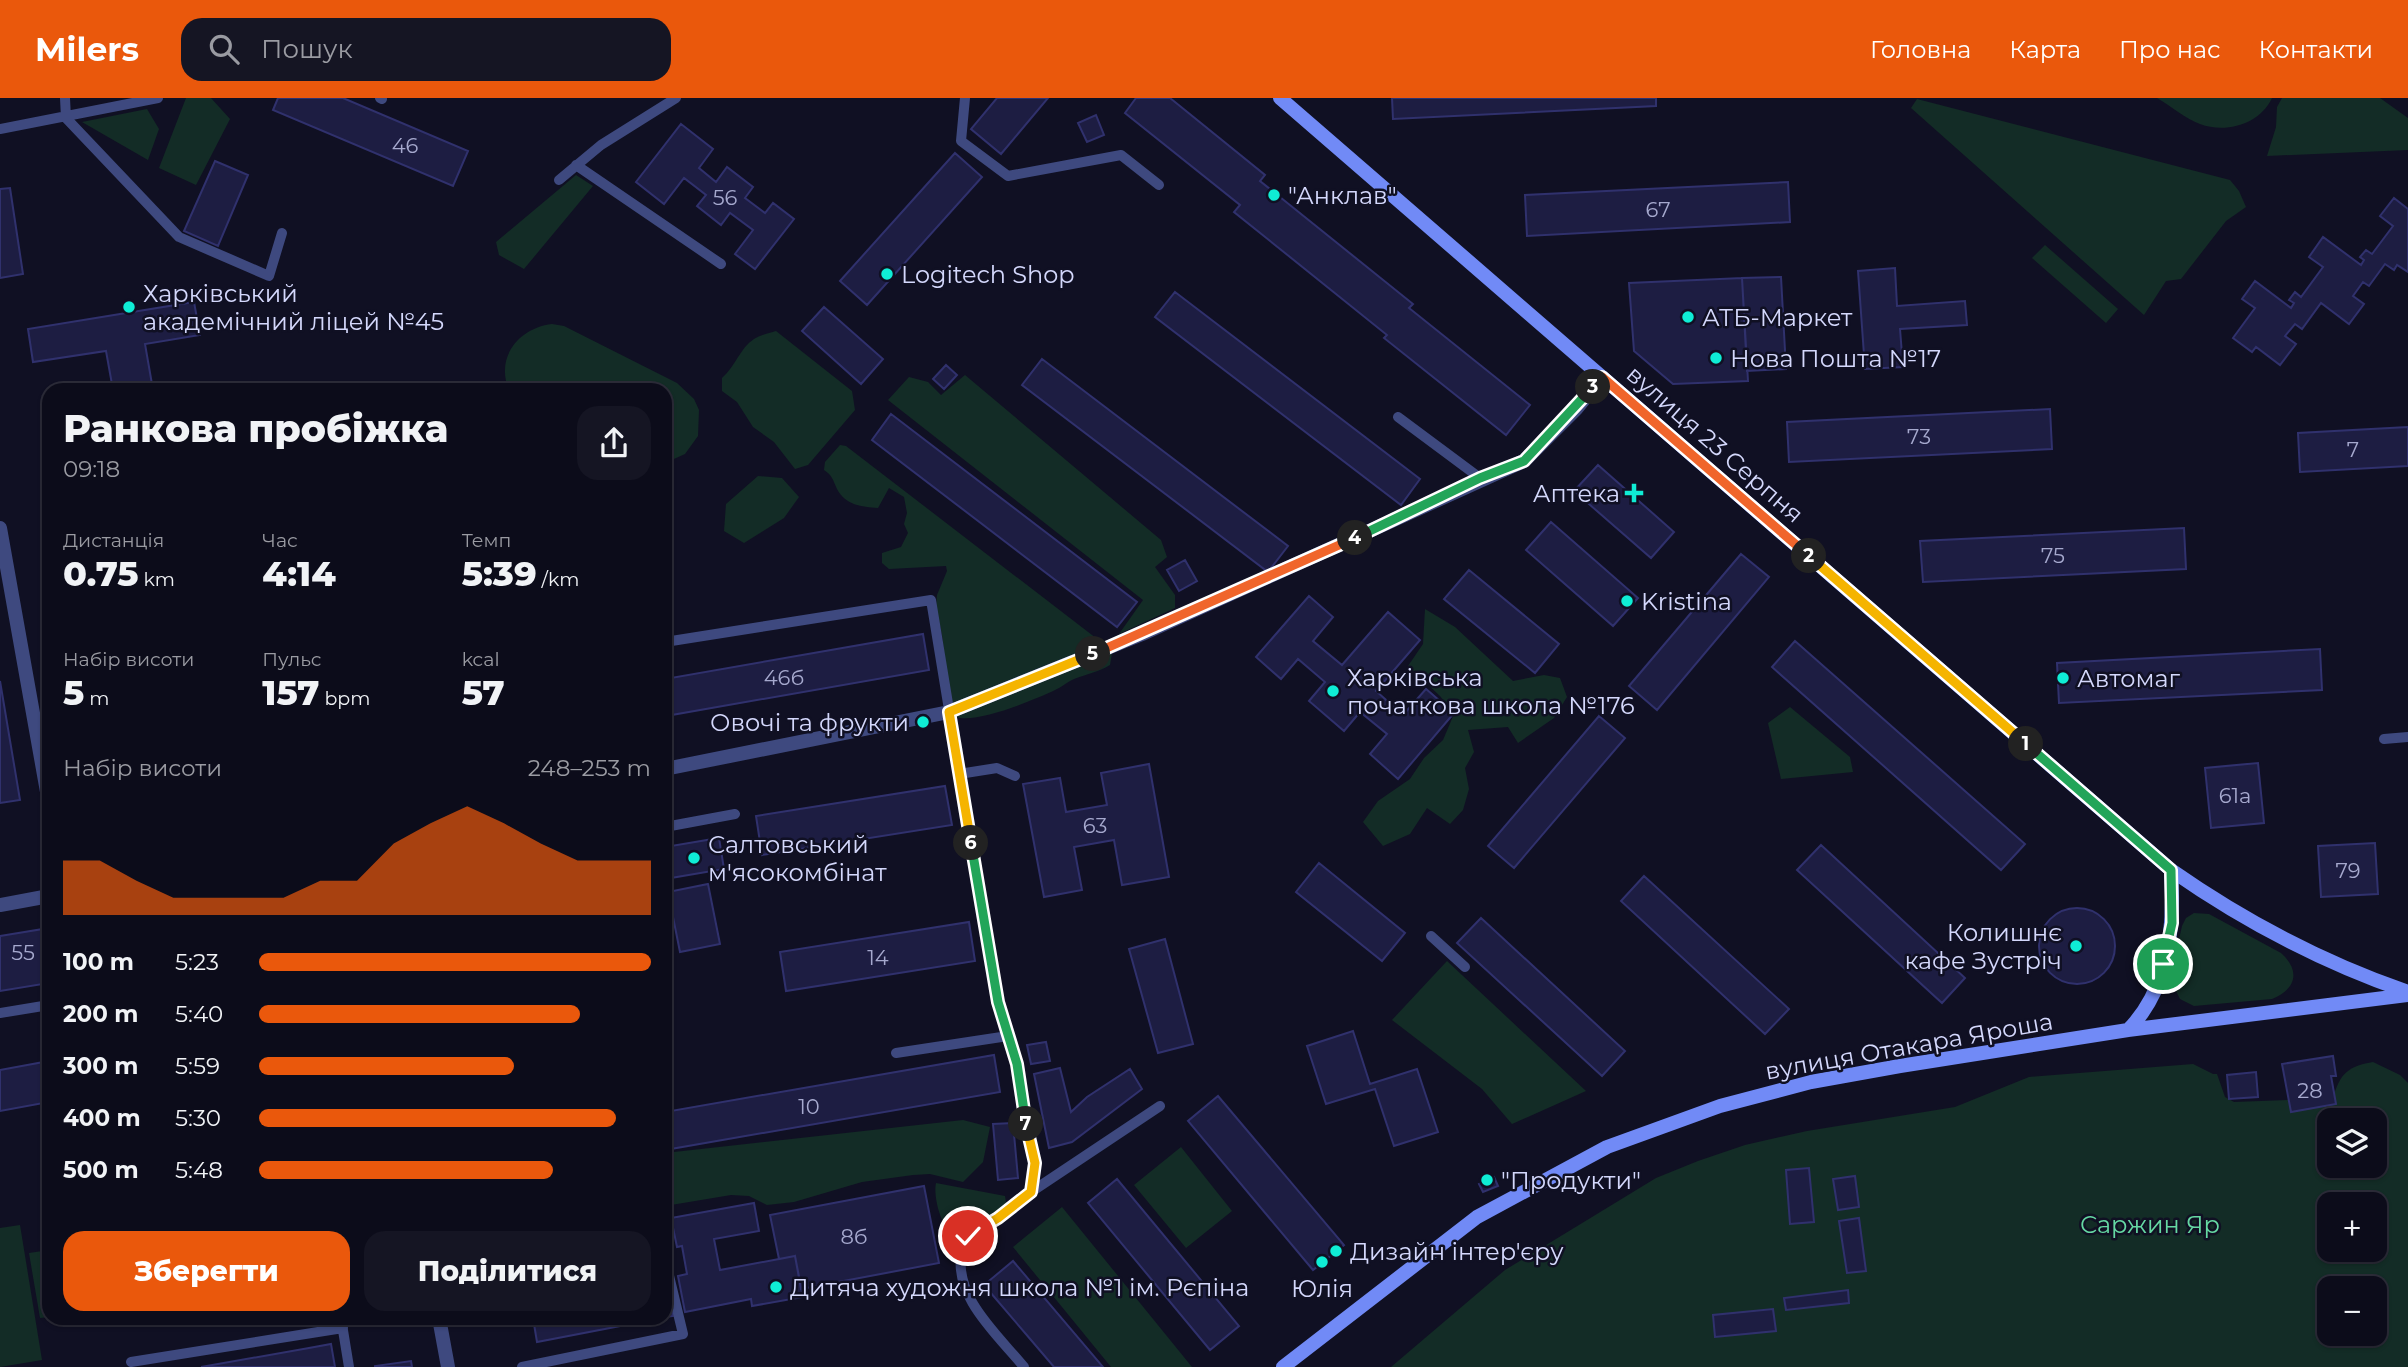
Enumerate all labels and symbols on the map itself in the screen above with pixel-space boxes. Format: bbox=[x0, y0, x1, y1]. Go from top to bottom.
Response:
house number: 46 bbox=[392, 133, 419, 158]
place label: "Анклав" bbox=[1288, 181, 1397, 210]
house number: 56 bbox=[713, 185, 738, 210]
marker: "Анклав" bbox=[1266, 187, 1282, 203]
house number: 67 bbox=[1646, 197, 1671, 222]
place label: Logitech Shop bbox=[901, 260, 1075, 289]
marker: Logitech Shop bbox=[879, 266, 895, 282]
place label: Харківський академічний ліцей №45 bbox=[143, 279, 444, 336]
marker: Харківський академічний ліцей №45 bbox=[121, 299, 137, 315]
place label: АТБ-Маркет bbox=[1702, 303, 1853, 332]
marker: АТБ-Маркет bbox=[1680, 309, 1696, 325]
place label: Нова Пошта №17 bbox=[1730, 344, 1941, 373]
marker: Нова Пошта №17 bbox=[1708, 350, 1724, 366]
street label: вулиця 23 Серпня bbox=[1621, 359, 1809, 529]
pin: 3 bbox=[1576, 370, 1610, 404]
house number: 73 bbox=[1907, 424, 1931, 449]
house number: 7 bbox=[2347, 437, 2359, 462]
place label: Аптека bbox=[1533, 479, 1620, 508]
marker: Аптека bbox=[1626, 485, 1642, 501]
pin: 4 bbox=[1338, 520, 1372, 556]
pin: 2 bbox=[1792, 538, 1826, 574]
house number: 75 bbox=[2041, 543, 2065, 568]
place label: Kristina bbox=[1641, 587, 1732, 616]
marker: Kristina bbox=[1619, 593, 1635, 609]
pin: 5 bbox=[1076, 636, 1110, 672]
place label: Харківська початкова школа №176 bbox=[1347, 663, 1635, 720]
place label: Автомаг bbox=[2077, 664, 2180, 693]
house number: 46б bbox=[764, 665, 804, 690]
marker: Автомаг bbox=[2055, 670, 2071, 686]
marker: Харківська початкова школа №176 bbox=[1325, 683, 1341, 699]
place label: Овочі та фрукти bbox=[710, 708, 909, 737]
marker: Овочі та фрукти bbox=[915, 714, 931, 730]
pin: 1 bbox=[2008, 726, 2044, 762]
house number: 61а bbox=[2219, 783, 2251, 808]
house number: 63 bbox=[1083, 813, 1107, 838]
pin: 6 bbox=[954, 826, 988, 860]
place label: Салтовський м'ясокомбінат bbox=[708, 830, 887, 887]
marker: Салтовський м'ясокомбінат bbox=[686, 850, 702, 866]
house number: 79 bbox=[2335, 858, 2361, 883]
place label: Колишнє кафе Зустріч bbox=[1904, 918, 2062, 975]
pin bbox=[2133, 934, 2193, 994]
marker: Колишнє кафе Зустріч bbox=[2068, 938, 2084, 954]
house number: 55 bbox=[11, 940, 35, 965]
house number: 14 bbox=[867, 945, 889, 970]
street label: вулиця Отакара Яроша bbox=[1763, 1006, 2055, 1086]
house number: 28 bbox=[2297, 1078, 2323, 1103]
house number: 10 bbox=[798, 1094, 820, 1119]
pin: 7 bbox=[1009, 1107, 1044, 1142]
place label: "Продукти" bbox=[1501, 1166, 1641, 1195]
marker: "Продукти" bbox=[1479, 1172, 1495, 1188]
pin bbox=[938, 1206, 998, 1266]
park label: Саржин Яр bbox=[2080, 1210, 2220, 1239]
house number: 8б bbox=[840, 1224, 868, 1249]
place label: Дизайн інтер'єру bbox=[1350, 1237, 1564, 1266]
marker: Дизайн інтер'єру bbox=[1328, 1243, 1344, 1259]
marker: Юлія bbox=[1314, 1254, 1330, 1270]
place label: Дитяча художня школа №1 ім. Рєпіна bbox=[790, 1273, 1249, 1302]
place label: Юлія bbox=[1291, 1274, 1353, 1303]
marker: Дитяча художня школа №1 ім. Рєпіна bbox=[768, 1279, 784, 1295]

